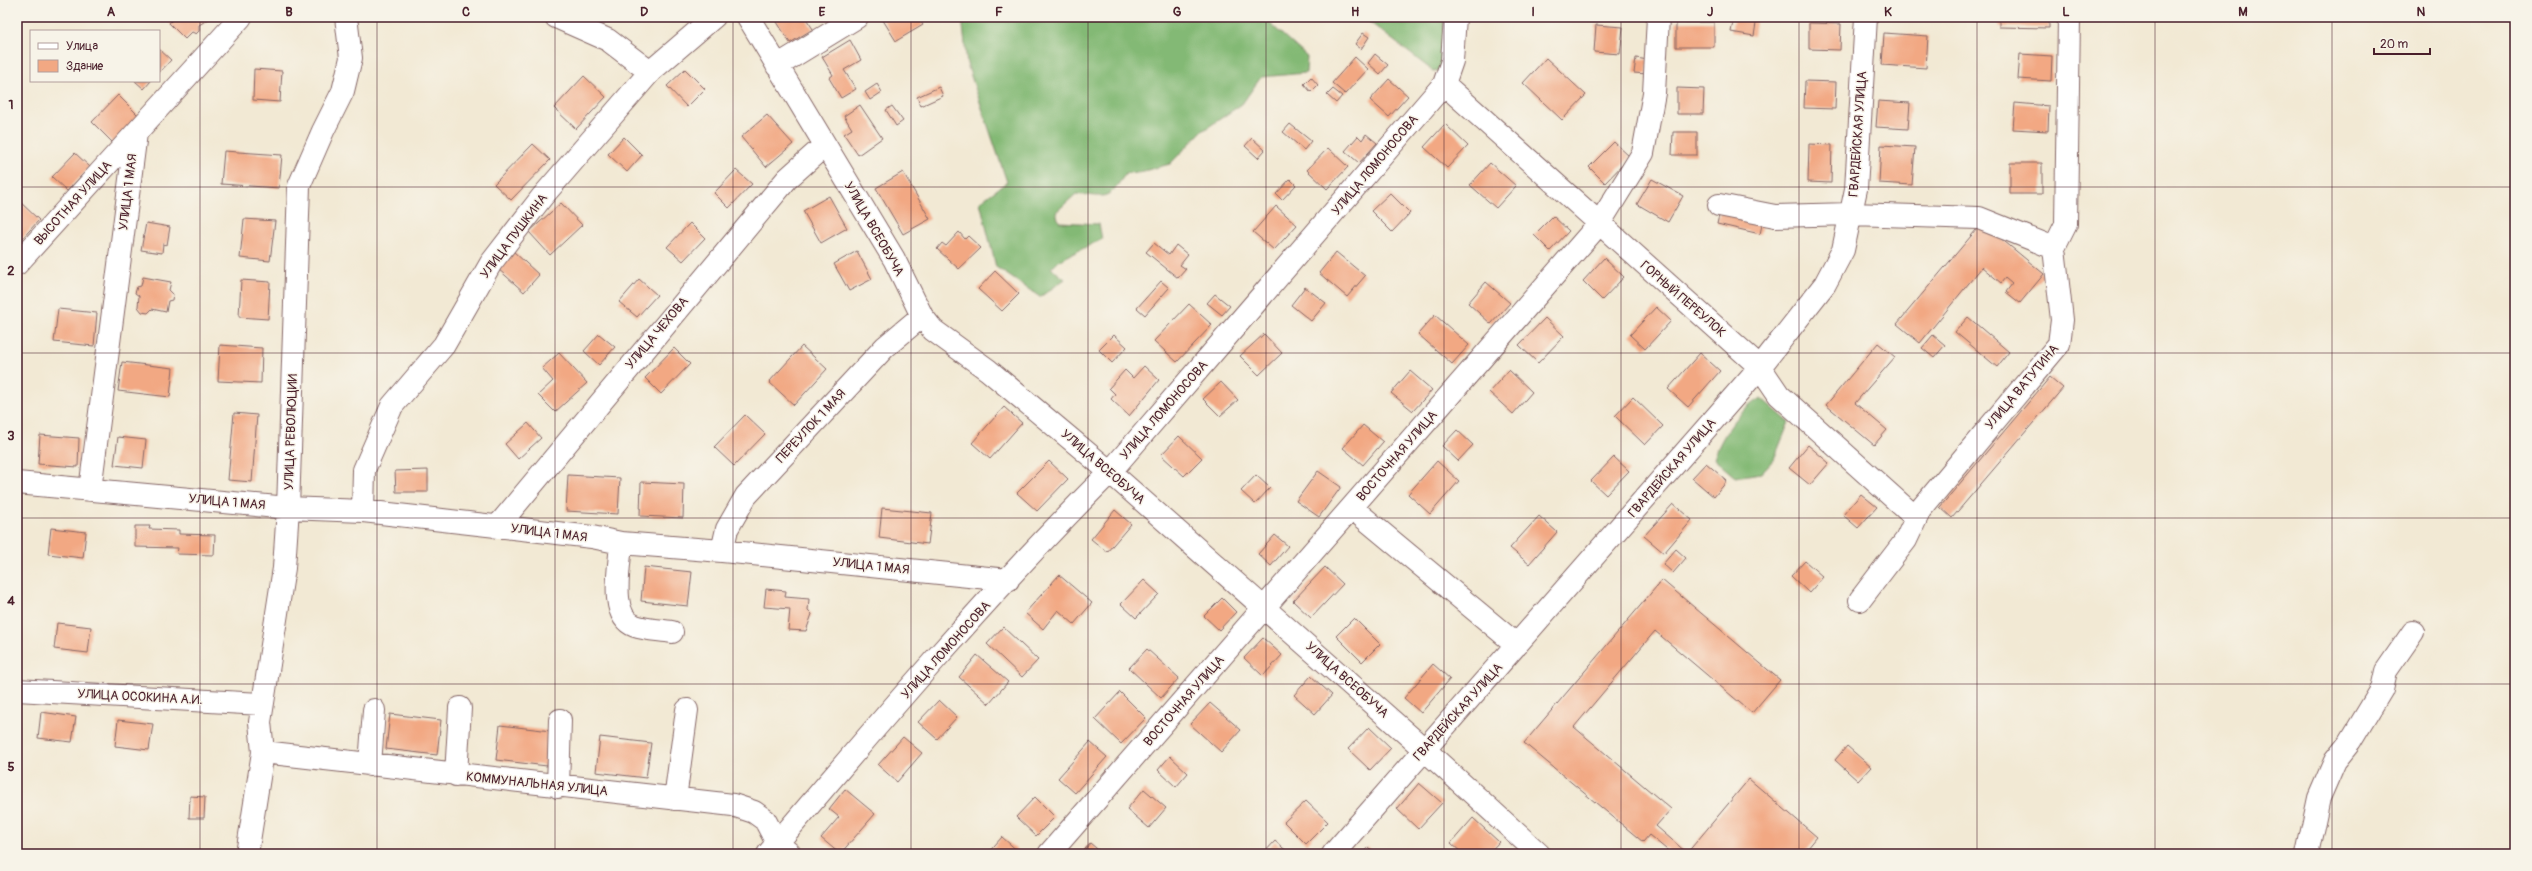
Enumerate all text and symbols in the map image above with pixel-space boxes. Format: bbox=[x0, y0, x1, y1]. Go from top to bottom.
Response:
text: A bbox=[107, 4, 116, 20]
text: B bbox=[285, 4, 293, 20]
text: C bbox=[462, 4, 470, 20]
text: D bbox=[640, 4, 648, 20]
text: E bbox=[819, 4, 826, 20]
text: F bbox=[995, 4, 1003, 20]
text: G bbox=[1173, 4, 1182, 20]
text: H bbox=[1351, 4, 1359, 20]
text: I bbox=[1531, 4, 1535, 20]
text: J bbox=[1707, 4, 1713, 20]
text: K bbox=[1884, 4, 1892, 20]
text: L bbox=[2062, 4, 2070, 20]
text: M bbox=[2238, 4, 2248, 20]
text: N bbox=[2417, 4, 2426, 20]
legend bbox=[30, 30, 160, 82]
scale bar bbox=[2374, 30, 2430, 56]
text: 20 m bbox=[2380, 37, 2409, 52]
text: Улица bbox=[66, 39, 98, 54]
text: Здание bbox=[66, 59, 103, 74]
street label: ГВАРДЕЙСКАЯ УЛИЦА bbox=[1846, 70, 1870, 198]
text: 1 bbox=[8, 97, 14, 113]
street label: УЛИЦА ЛОМОНОСОВА bbox=[1328, 111, 1422, 218]
street label: УЛИЦА 1 МАЯ bbox=[115, 153, 141, 231]
street label: ВЫСОТНАЯ УЛИЦА bbox=[31, 157, 116, 249]
street label: УЛИЦА ВСЕОБУЧА bbox=[841, 179, 908, 279]
street label: УЛИЦА ПУШКИНА bbox=[477, 190, 551, 282]
street label: ГОРНЫЙ ПЕРЕУЛОК bbox=[1637, 257, 1729, 341]
text: 2 bbox=[7, 263, 15, 279]
street label: УЛИЦА ЧЕХОВА bbox=[622, 293, 692, 372]
street label: УЛИЦА ВАТУТИНА bbox=[1982, 341, 2063, 433]
street label: УЛИЦА ЛОМОНОСОВА bbox=[1117, 357, 1212, 463]
street label: УЛИЦА РЕВОЛЮЦИИ bbox=[281, 373, 301, 491]
street label: ПЕРЕУЛОК 1 МАЯ bbox=[773, 386, 849, 466]
street label: ВОСТОЧНАЯ УЛИЦА bbox=[1353, 407, 1441, 505]
street label: ГВАРДЕЙСКАЯ УЛИЦА bbox=[1625, 415, 1720, 521]
street label: УЛИЦА ВСЕОБУЧА bbox=[1058, 426, 1149, 508]
text: 3 bbox=[7, 428, 15, 444]
street label: УЛИЦА 1 МАЯ bbox=[188, 491, 266, 513]
street label: УЛИЦА 1 МАЯ bbox=[510, 520, 588, 546]
street label: УЛИЦА 1 МАЯ bbox=[832, 554, 910, 578]
text: 4 bbox=[7, 593, 15, 609]
street label: УЛИЦА ЛОМОНОСОВА bbox=[898, 597, 995, 702]
street label: УЛИЦА ВСЕОБУЧА bbox=[1302, 639, 1392, 722]
street label: ВОСТОЧНАЯ УЛИЦА bbox=[1140, 652, 1228, 750]
street label: ГВАРДЕЙСКАЯ УЛИЦА bbox=[1410, 659, 1507, 764]
street label: УЛИЦА ОСОКИНА А.И. bbox=[77, 686, 203, 708]
text: 5 bbox=[7, 759, 15, 775]
street label: КОММУНАЛЬНАЯ УЛИЦА bbox=[465, 769, 609, 799]

